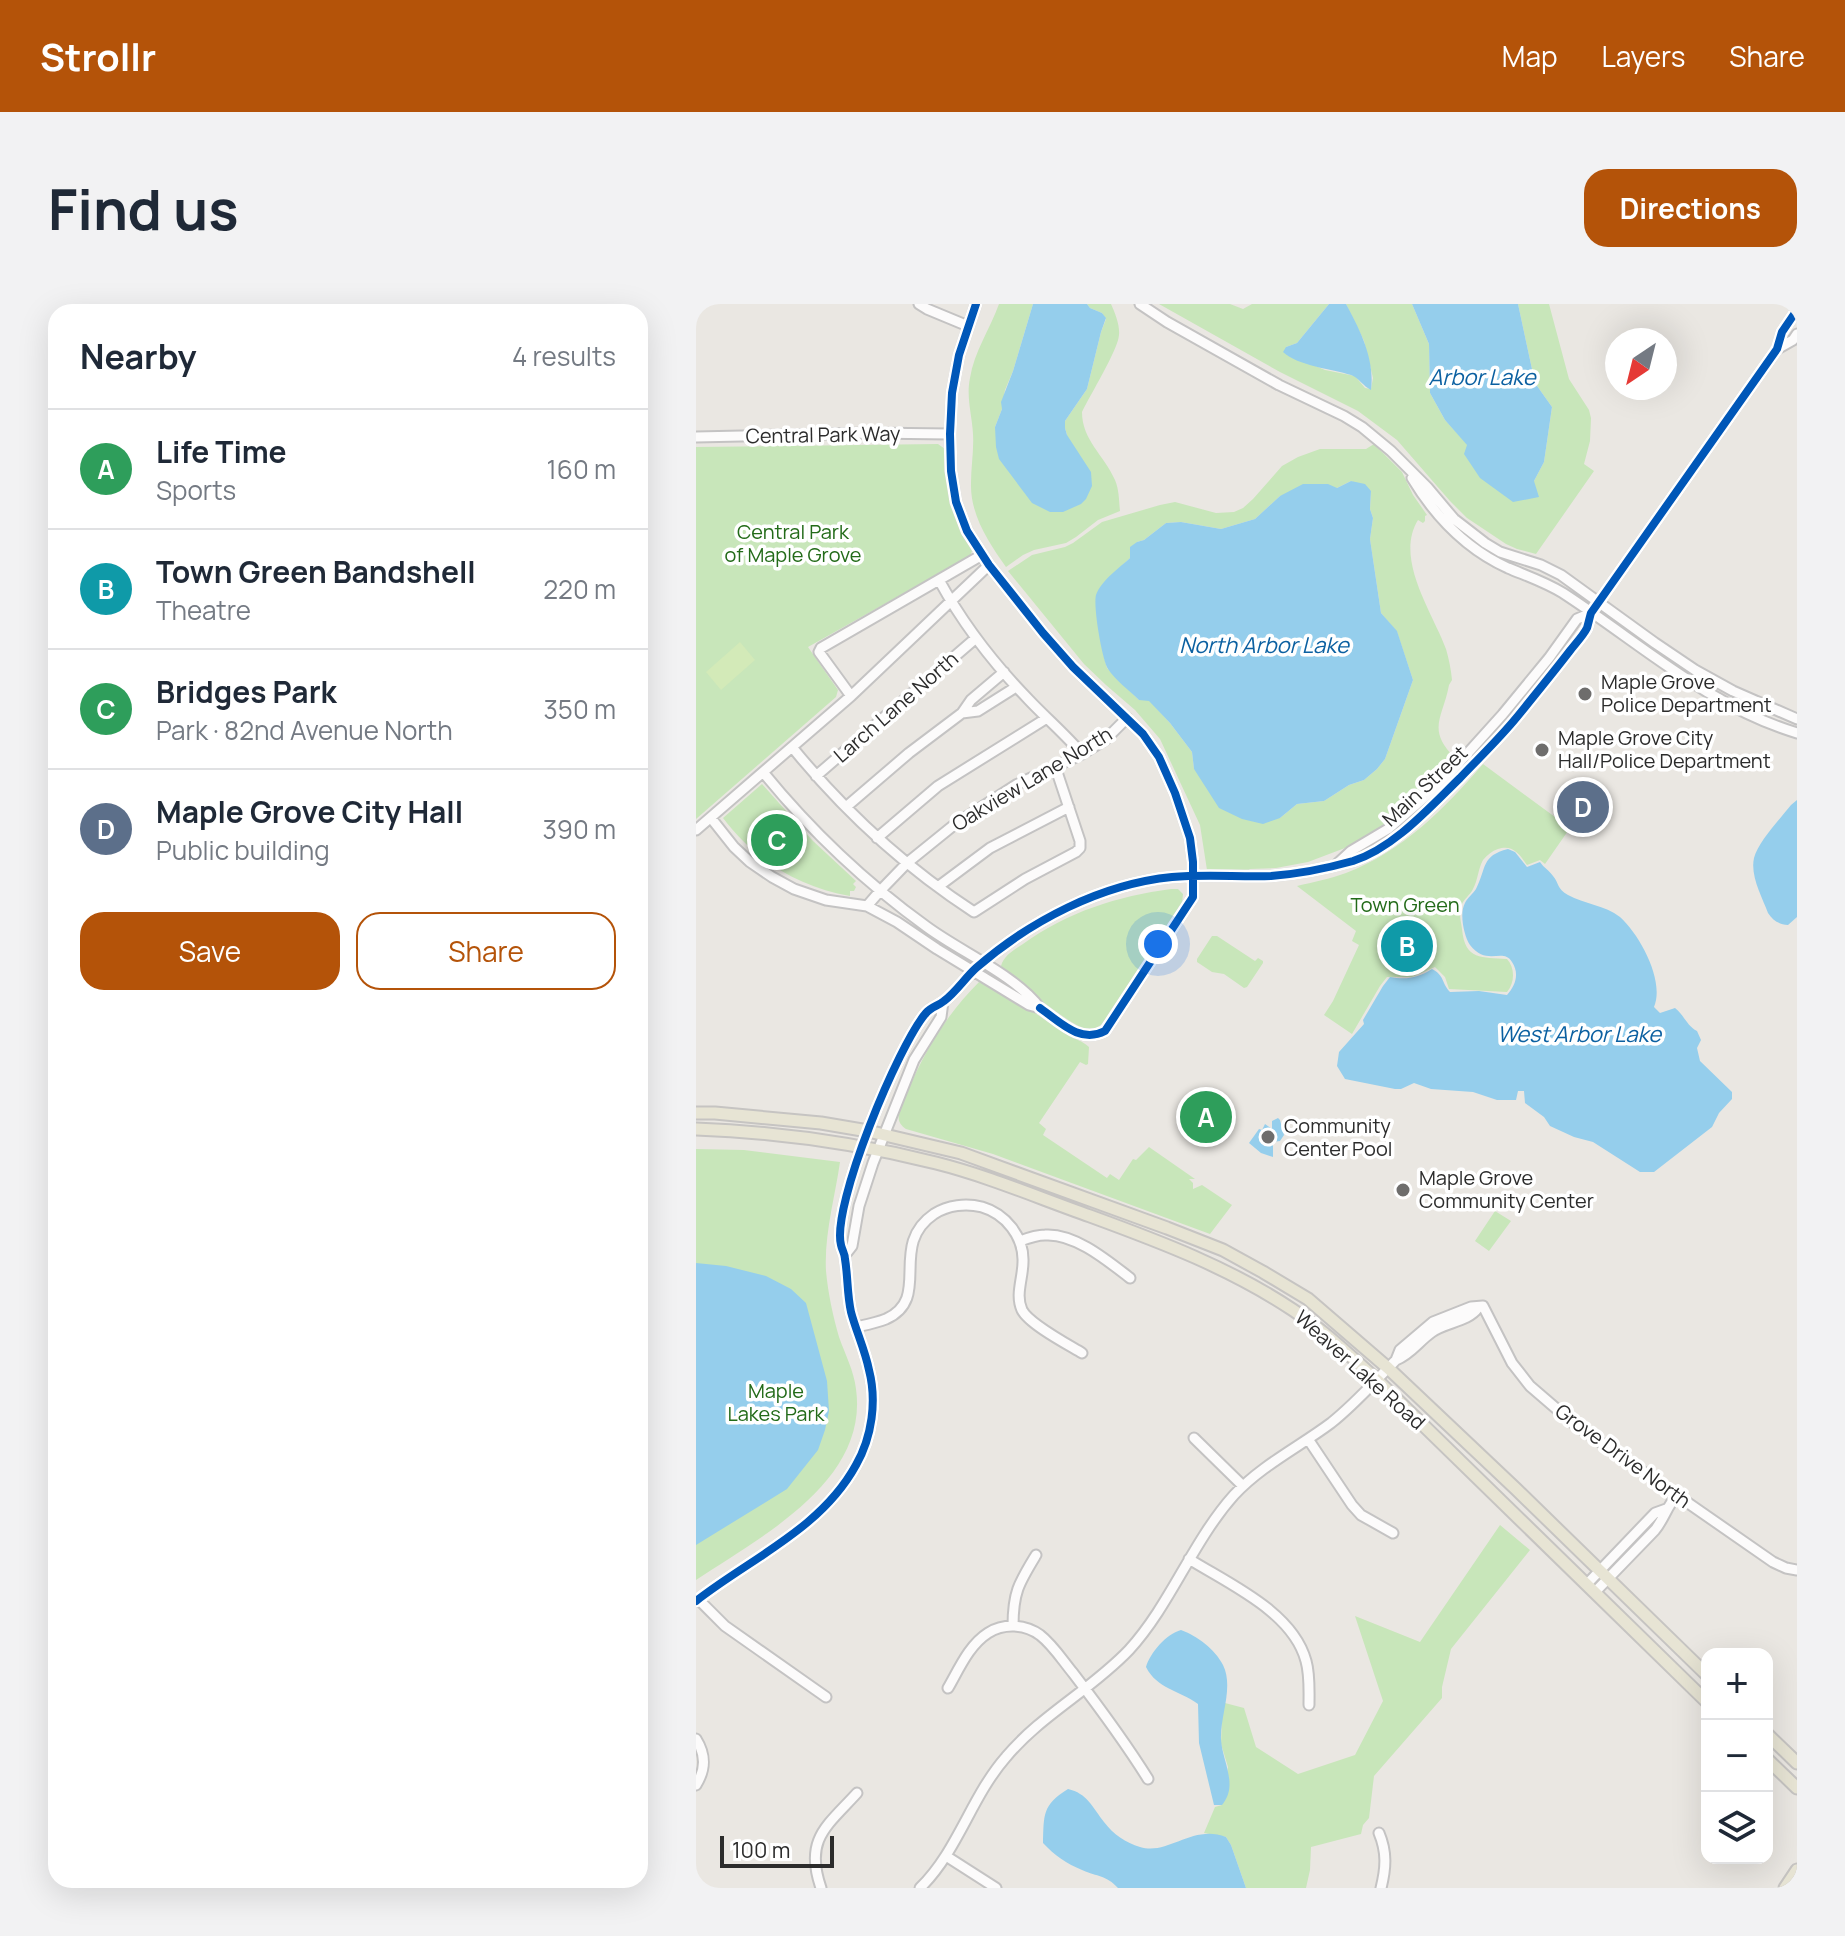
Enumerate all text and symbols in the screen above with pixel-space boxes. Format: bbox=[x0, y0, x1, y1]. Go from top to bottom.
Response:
text: Strollr bbox=[40, 30, 156, 82]
text: Map bbox=[1502, 37, 1558, 75]
text: Layers bbox=[1602, 37, 1685, 75]
text: Share bbox=[1729, 37, 1805, 75]
button: Directions bbox=[1584, 169, 1797, 247]
text: Find us bbox=[48, 170, 239, 247]
north arrow bbox=[1605, 328, 1677, 400]
text: Nearby bbox=[80, 333, 196, 379]
text: 4 results bbox=[512, 338, 616, 374]
water label: Arbor Lake bbox=[1428, 362, 1537, 392]
street label: Central Park Way bbox=[745, 420, 901, 449]
text: Life Time bbox=[156, 431, 287, 472]
text: A bbox=[97, 451, 115, 487]
text: 160 m bbox=[547, 451, 616, 487]
text: Sports bbox=[156, 472, 236, 508]
park label: Central Park of Maple Grove bbox=[724, 518, 862, 568]
text: Town Green Bandshell bbox=[156, 551, 476, 592]
text: B bbox=[98, 571, 114, 607]
text: 220 m bbox=[543, 571, 616, 607]
text: Theatre bbox=[156, 592, 251, 628]
water label: North Arbor Lake bbox=[1179, 630, 1350, 660]
street label: Larch Lane North bbox=[828, 645, 964, 768]
place label: Maple Grove Police Department bbox=[1601, 668, 1772, 718]
text: Bridges Park bbox=[156, 671, 337, 712]
marker: Maple Grove Police Department bbox=[1576, 685, 1594, 703]
text: C bbox=[96, 691, 116, 727]
text: 350 m bbox=[543, 691, 616, 727]
text: Park · 82nd Avenue North bbox=[156, 712, 453, 748]
street label: Oakview Lane North bbox=[947, 720, 1117, 837]
place label: Maple Grove City Hall/Police Department bbox=[1558, 724, 1771, 774]
street label: Main Street bbox=[1376, 739, 1473, 832]
marker: Maple Grove City Hall/Police Department bbox=[1533, 741, 1551, 759]
pin: D bbox=[1557, 777, 1609, 837]
text: Maple Grove City Hall bbox=[156, 791, 463, 832]
pin: C bbox=[751, 810, 803, 870]
text: D bbox=[97, 811, 115, 847]
text: 390 m bbox=[542, 811, 616, 847]
text: Public building bbox=[156, 832, 330, 868]
park label: Town Green bbox=[1350, 891, 1460, 918]
button: Save bbox=[80, 912, 340, 990]
button: Share bbox=[356, 912, 616, 990]
pin: B bbox=[1381, 916, 1433, 976]
your location bbox=[1138, 924, 1178, 964]
water label: West Arbor Lake bbox=[1497, 1019, 1662, 1049]
pin: A bbox=[1180, 1087, 1232, 1147]
place label: Community Center Pool bbox=[1284, 1112, 1392, 1162]
marker: Community Center Pool bbox=[1259, 1128, 1277, 1146]
place label: Maple Grove Community Center bbox=[1419, 1164, 1594, 1214]
marker: Maple Grove Community Center bbox=[1394, 1181, 1412, 1199]
street label: Weaver Lake Road bbox=[1289, 1304, 1431, 1435]
park label: Maple Lakes Park bbox=[727, 1377, 826, 1427]
street label: Grove Drive North bbox=[1550, 1397, 1697, 1514]
map controls bbox=[1701, 1648, 1773, 1864]
button: + bbox=[1701, 1648, 1773, 1720]
button: − bbox=[1701, 1720, 1773, 1792]
button: layers bbox=[1701, 1792, 1773, 1864]
scale bar bbox=[720, 1832, 834, 1868]
text: 100 m bbox=[732, 1835, 790, 1865]

